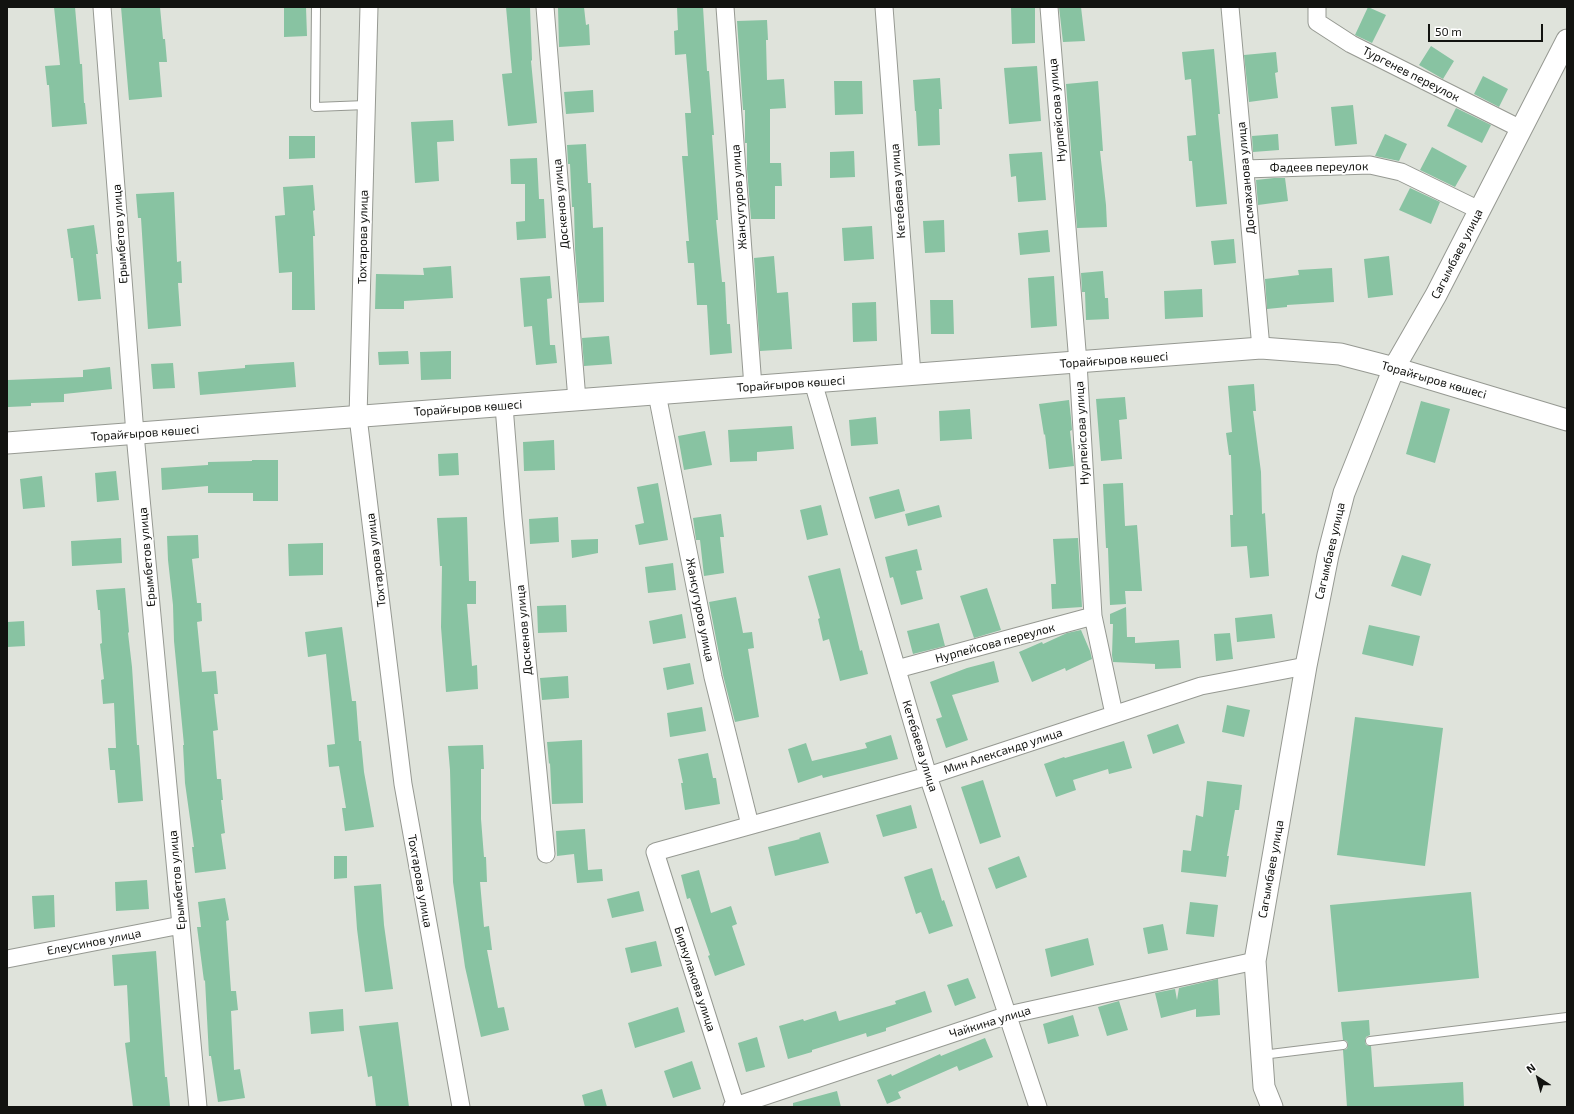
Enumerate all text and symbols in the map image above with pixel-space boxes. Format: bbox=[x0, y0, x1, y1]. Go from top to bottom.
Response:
scale bar bbox=[1430, 16, 1545, 42]
text: 50 m bbox=[1435, 24, 1462, 38]
street label: Тургенев переулок bbox=[1360, 43, 1462, 105]
street label: Нурпейсова улица bbox=[1045, 58, 1069, 162]
street label: Досмаханова улица bbox=[1234, 121, 1258, 235]
street label: Кетебаева улица bbox=[888, 143, 908, 239]
street label: Жансугуров улица bbox=[728, 144, 750, 250]
street label: Доскенов улица bbox=[550, 158, 572, 250]
street label: Фадеев переулок bbox=[1270, 159, 1368, 175]
street label: Ерымбетов улица bbox=[109, 184, 131, 284]
street label: Тохтарова улица bbox=[355, 190, 371, 284]
street label: Сагымбаев улица bbox=[1428, 206, 1486, 302]
street label: Торайғыров көшесі bbox=[1059, 349, 1169, 371]
street label: Торайғыров көшесі bbox=[1380, 358, 1488, 402]
street label: Торайғыров көшесі bbox=[736, 373, 846, 395]
street label: Нурпейсова улица bbox=[1072, 381, 1092, 485]
street label: Торайғыров көшесі bbox=[413, 397, 523, 419]
street label: Торайғыров көшесі bbox=[90, 422, 200, 444]
street label: Сагымбаев улица bbox=[1312, 501, 1348, 601]
street label: Ерымбетов улица bbox=[135, 507, 159, 607]
street label: Тохтарова улица bbox=[363, 512, 389, 608]
street label: Жансугуров улица bbox=[683, 557, 717, 663]
street label: Доскенов улица bbox=[513, 584, 535, 676]
street label: Нурпейсова переулок bbox=[934, 620, 1056, 666]
street label: Кетебаева улица bbox=[899, 698, 941, 794]
street label: Мин Александр улица bbox=[942, 725, 1064, 777]
street label: Сагымбаев улица bbox=[1255, 819, 1287, 919]
street label: Ерымбетов улица bbox=[165, 830, 189, 930]
street label: Тохтарова улица bbox=[405, 833, 435, 929]
street label: Биркулакова улица bbox=[671, 925, 719, 1033]
street label: Елеусинов улица bbox=[46, 926, 142, 958]
street label: Чайкина улица bbox=[948, 1003, 1032, 1041]
north arrow bbox=[1518, 1058, 1558, 1098]
text: N bbox=[1524, 1060, 1538, 1075]

